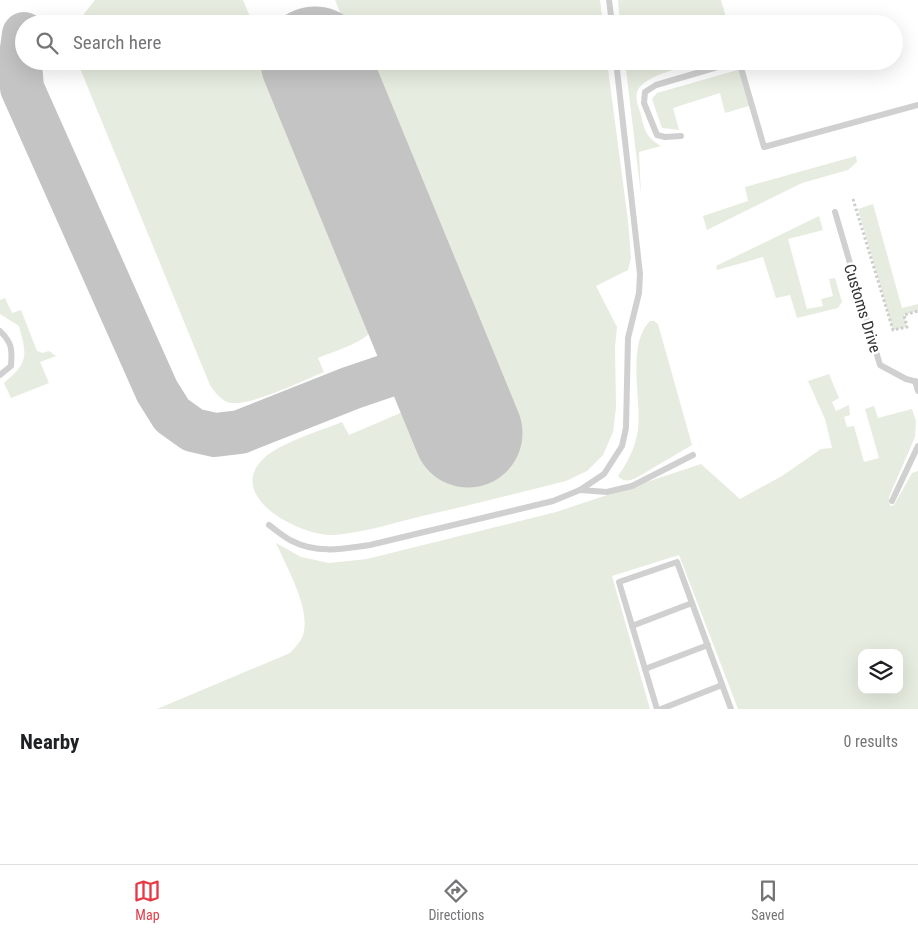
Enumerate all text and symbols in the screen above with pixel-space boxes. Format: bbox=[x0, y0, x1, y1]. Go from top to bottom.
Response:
search box bbox=[15, 15, 903, 70]
icon: search bbox=[33, 29, 61, 57]
text: Search here bbox=[73, 31, 161, 54]
street label: Customs Drive bbox=[840, 262, 885, 355]
map controls bbox=[858, 649, 903, 694]
button: layers bbox=[858, 649, 903, 694]
text: Nearby bbox=[20, 730, 79, 754]
text: 0 results bbox=[843, 732, 898, 751]
tab: Map bbox=[133, 877, 161, 923]
tab: Directions bbox=[428, 877, 484, 923]
tab: Saved bbox=[751, 877, 785, 923]

